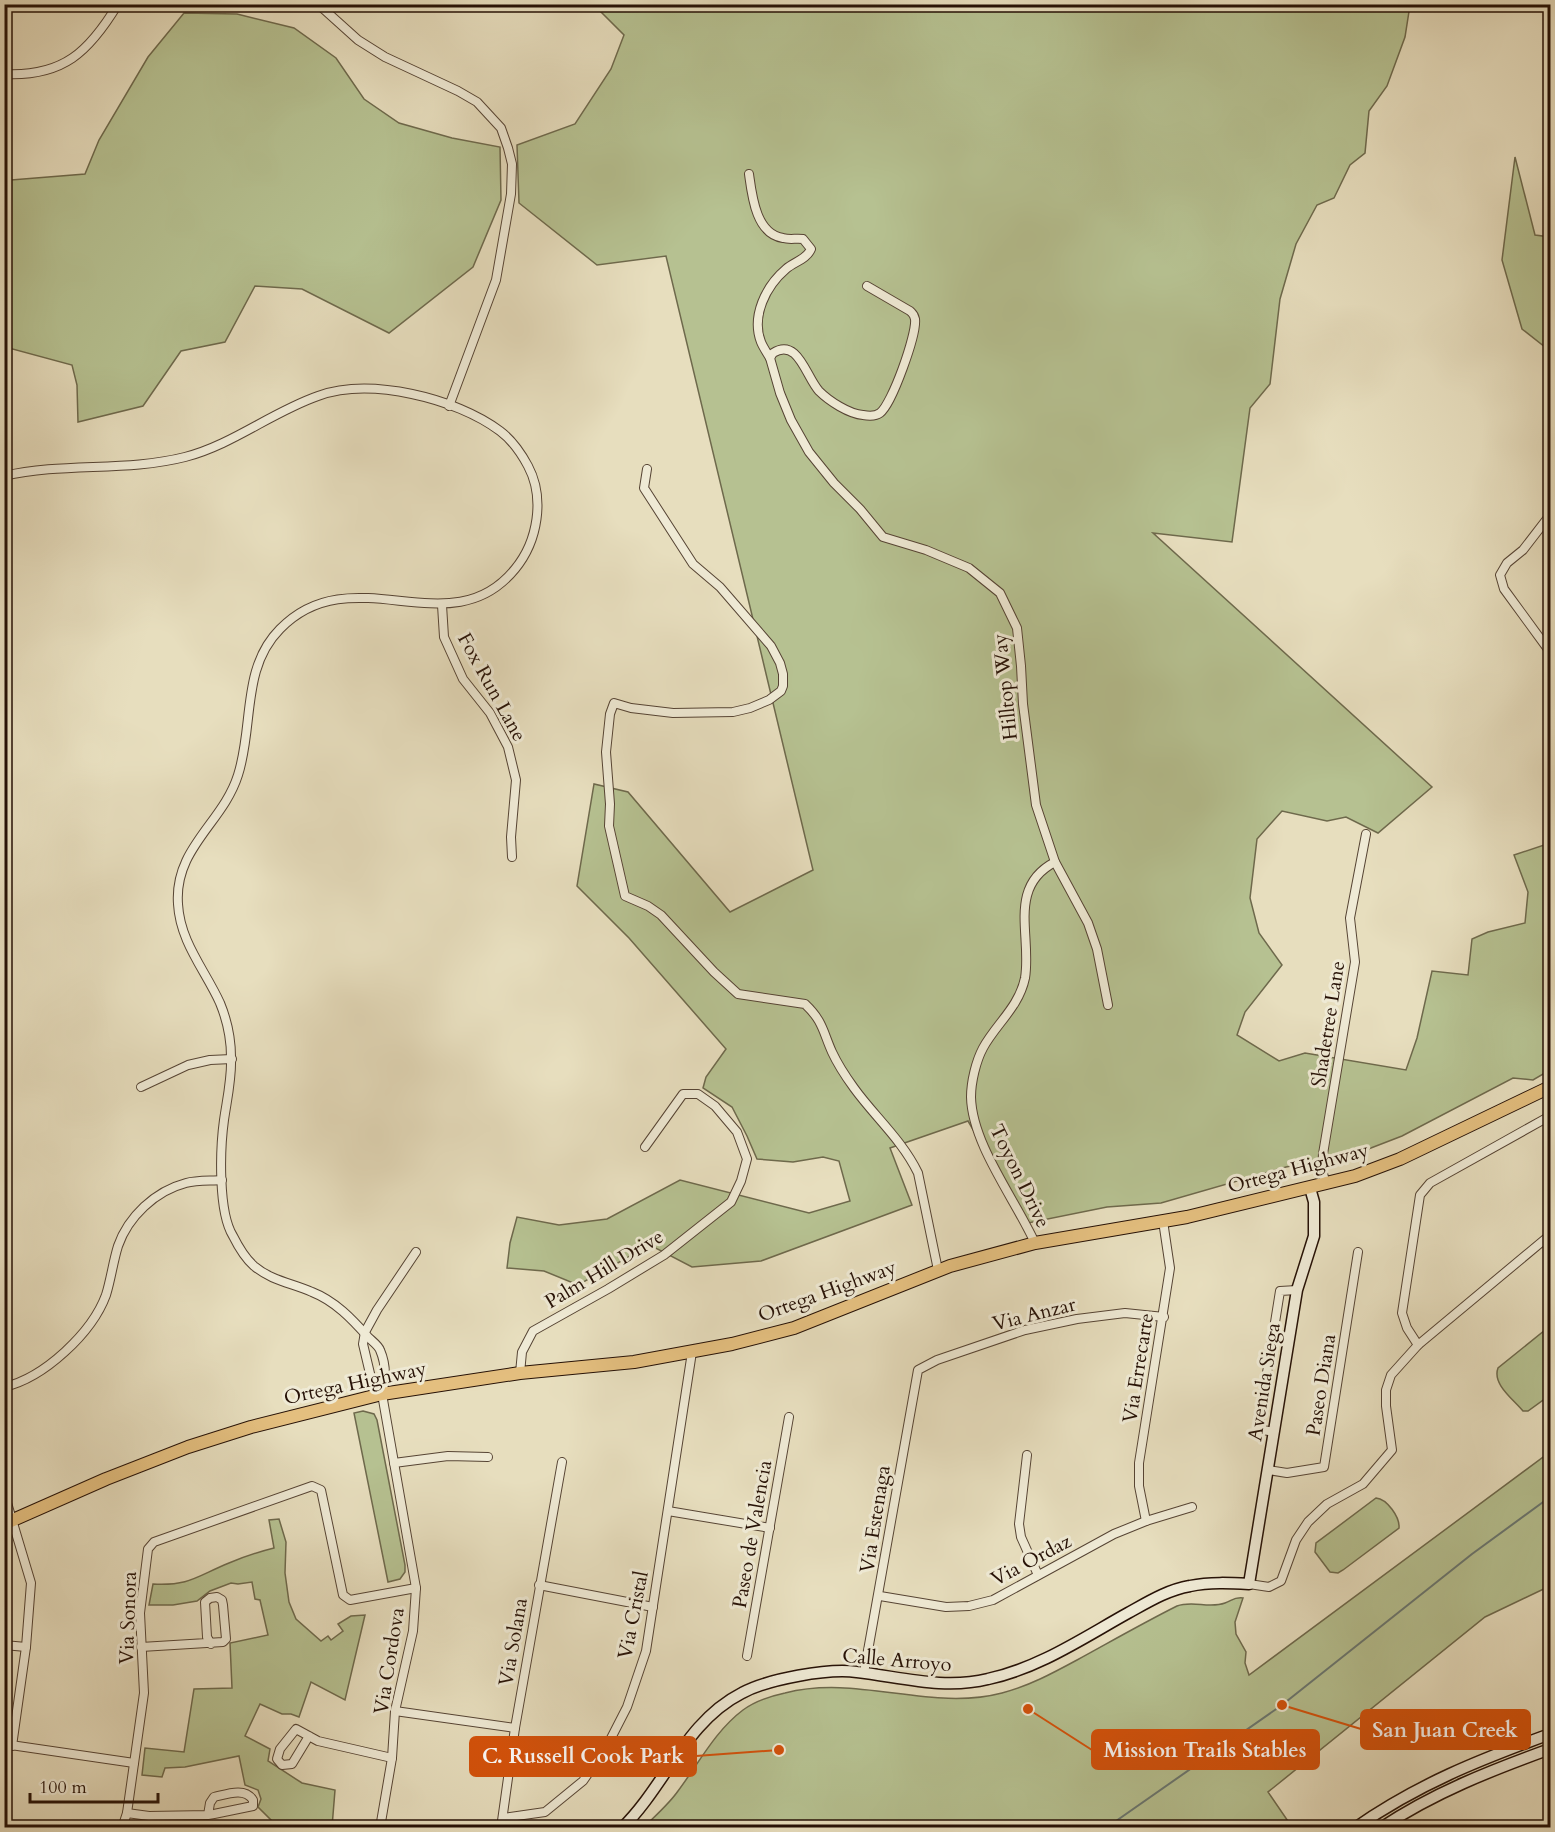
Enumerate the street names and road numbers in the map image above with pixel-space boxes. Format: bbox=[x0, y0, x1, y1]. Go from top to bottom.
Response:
street label: Fox Run Lane bbox=[451, 628, 533, 746]
street label: Hilltop Way bbox=[986, 632, 1024, 742]
street label: Shadetree Lane bbox=[1305, 959, 1351, 1089]
street label: Toyon Drive bbox=[983, 1120, 1057, 1232]
street label: Ortega Highway bbox=[1224, 1136, 1372, 1200]
street label: Palm Hill Drive bbox=[540, 1223, 668, 1315]
street label: Ortega Highway bbox=[754, 1253, 900, 1328]
street label: Via Anzar bbox=[990, 1290, 1079, 1337]
street label: Via Errecarte bbox=[1116, 1311, 1160, 1425]
street label: Avenida Siega bbox=[1241, 1320, 1287, 1443]
street label: Paseo Diana bbox=[1300, 1332, 1342, 1438]
street label: Ortega Highway bbox=[281, 1355, 429, 1411]
street label: Paseo de Valencia bbox=[726, 1458, 778, 1610]
street label: Via Estenaga bbox=[853, 1463, 897, 1575]
street label: Via Ordaz bbox=[986, 1528, 1076, 1592]
street label: Via Cristal bbox=[611, 1569, 655, 1661]
street label: Via Sonora bbox=[113, 1571, 143, 1665]
street label: Via Solana bbox=[492, 1596, 534, 1688]
street label: Via Cordova bbox=[367, 1605, 411, 1716]
street label: Calle Arroyo bbox=[841, 1642, 953, 1678]

